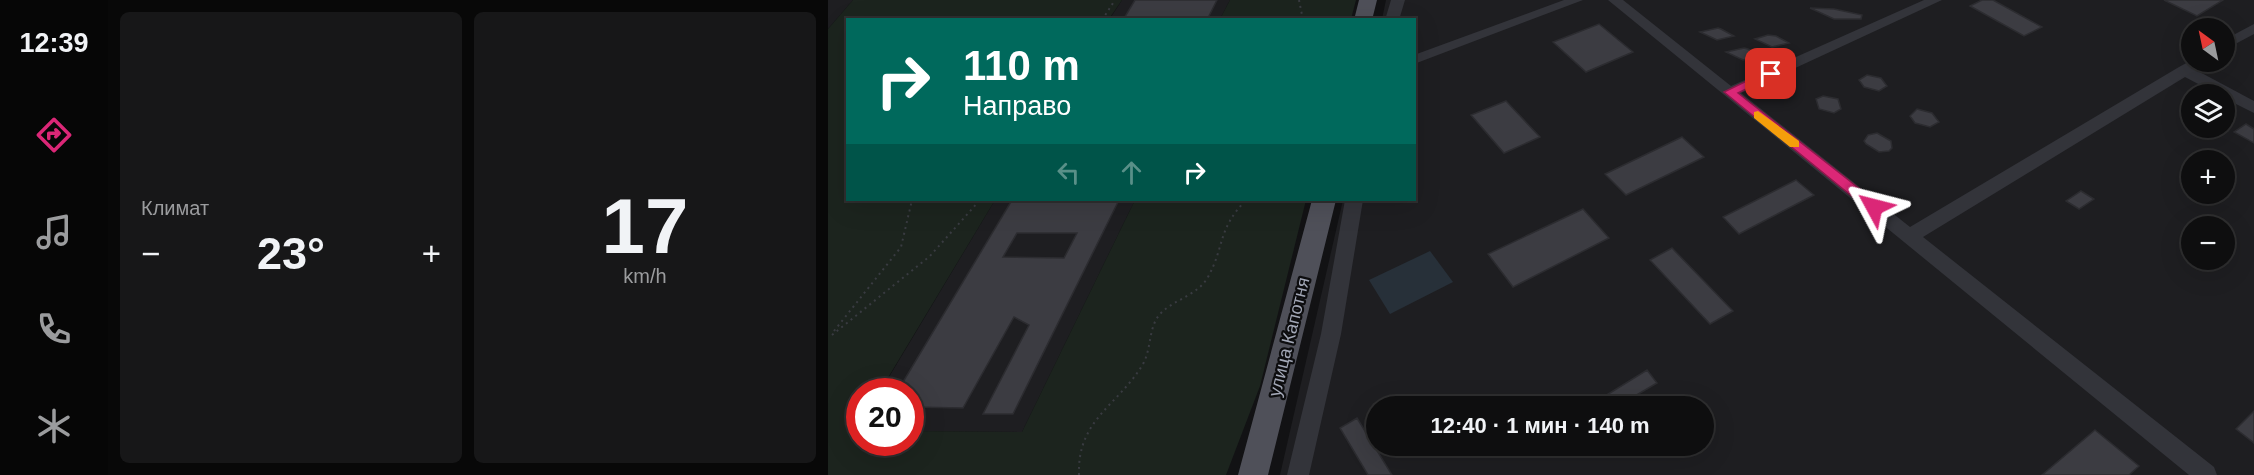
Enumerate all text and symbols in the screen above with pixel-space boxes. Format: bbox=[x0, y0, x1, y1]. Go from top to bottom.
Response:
north arrow bbox=[2181, 18, 2235, 72]
map controls bbox=[2181, 18, 2235, 270]
text: 12:39 bbox=[19, 28, 89, 58]
icon: right bbox=[864, 42, 942, 120]
text: 110 m bbox=[963, 42, 1080, 89]
pin bbox=[1745, 48, 1796, 99]
icon: arrive bbox=[1754, 57, 1787, 90]
button: layers bbox=[2181, 84, 2235, 138]
text: Направо bbox=[963, 91, 1071, 121]
icon: directions bbox=[33, 114, 75, 156]
button: + bbox=[2181, 150, 2235, 204]
icon: left bbox=[1052, 156, 1085, 189]
icon: ahead bbox=[1115, 156, 1148, 189]
icon: right bbox=[1178, 156, 1211, 189]
position arrow bbox=[1842, 175, 1906, 239]
text: 17 bbox=[602, 182, 688, 270]
text: Климат bbox=[141, 197, 209, 219]
icon: music bbox=[33, 211, 75, 253]
button: − bbox=[2181, 216, 2235, 270]
text: 23° bbox=[257, 228, 325, 279]
text: − bbox=[141, 235, 160, 272]
text: + bbox=[422, 235, 441, 272]
text: km/h bbox=[623, 265, 667, 287]
street label: улица Капотня bbox=[1265, 275, 1313, 399]
icon: phone bbox=[33, 308, 75, 350]
speed limit sign: 20 bbox=[846, 378, 924, 456]
icon: climate bbox=[33, 405, 75, 447]
text: 12:40 · 1 мин · 140 m bbox=[1430, 413, 1650, 438]

